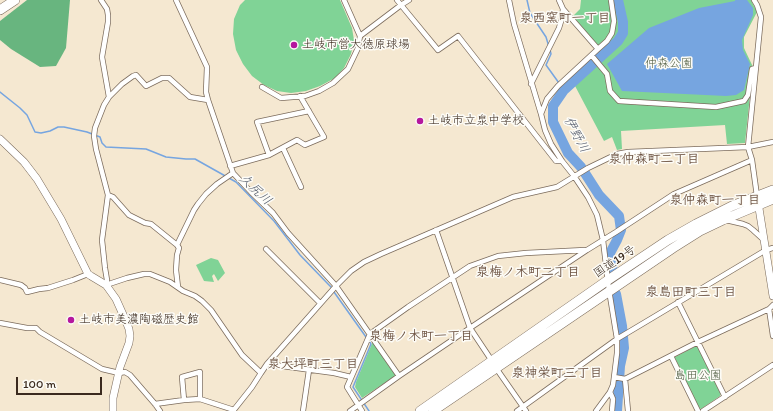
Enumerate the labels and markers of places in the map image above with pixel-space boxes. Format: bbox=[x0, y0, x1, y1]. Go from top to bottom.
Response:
place label: 土岐市営大徳原球場 bbox=[302, 38, 410, 52]
marker: 土岐市営大徳原球場 bbox=[289, 40, 299, 50]
place label: 土岐市立泉中学校 bbox=[428, 114, 524, 128]
marker: 土岐市立泉中学校 bbox=[415, 116, 425, 126]
place label: 土岐市美濃陶磁歴史館 bbox=[79, 313, 199, 327]
marker: 土岐市美濃陶磁歴史館 bbox=[66, 315, 76, 325]

